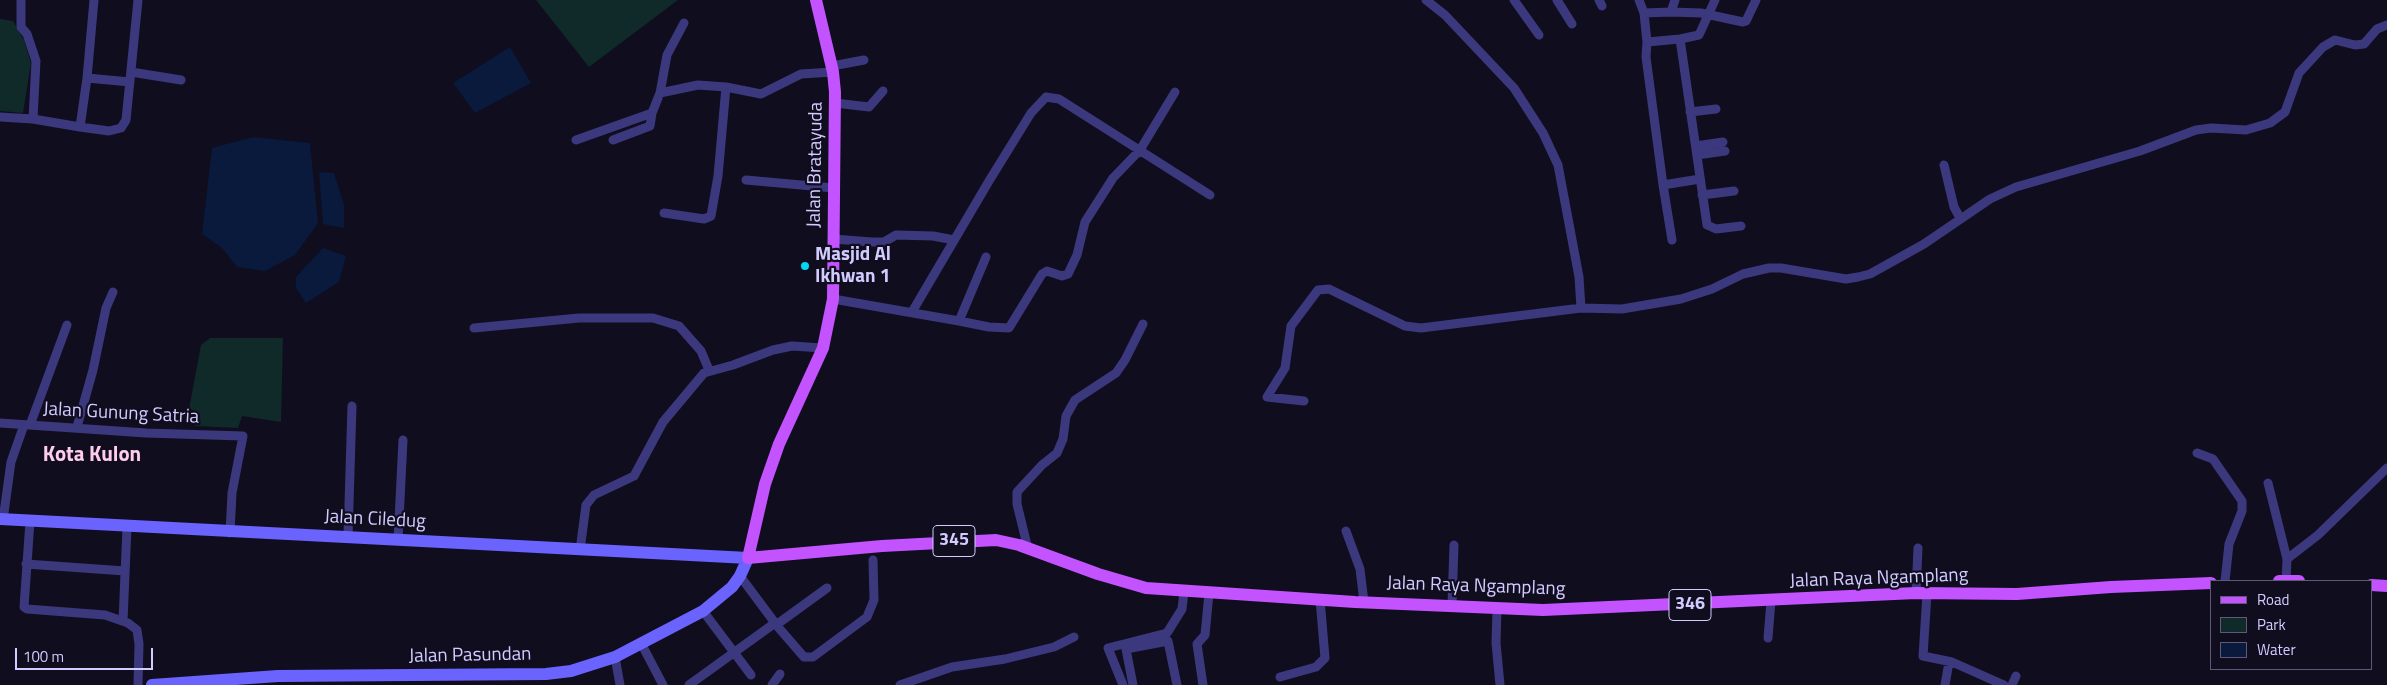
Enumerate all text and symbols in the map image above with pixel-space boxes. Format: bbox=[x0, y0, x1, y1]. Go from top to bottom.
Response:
street label: Jalan Bratayuda bbox=[804, 102, 828, 228]
place label: Masjid Al Ikhwan 1 bbox=[815, 244, 891, 288]
marker: Masjid Al Ikhwan 1 bbox=[799, 260, 811, 272]
street label: Jalan Gunung Satria bbox=[42, 399, 200, 429]
district label: Kota Kulon bbox=[43, 443, 141, 469]
street label: Jalan Ciledug bbox=[324, 506, 426, 534]
road number: 345 bbox=[933, 526, 975, 556]
street label: Jalan Raya Ngamplang bbox=[1789, 564, 1969, 594]
street label: Jalan Raya Ngamplang bbox=[1386, 572, 1566, 602]
legend bbox=[2210, 580, 2372, 670]
text: Road bbox=[2257, 588, 2289, 611]
road number: 346 bbox=[1669, 590, 1711, 620]
text: Park bbox=[2257, 613, 2286, 636]
scale bar bbox=[18, 638, 155, 670]
text: Water bbox=[2257, 638, 2296, 661]
street label: Jalan Pasundan bbox=[408, 644, 532, 668]
text: 100 m bbox=[23, 645, 64, 668]

